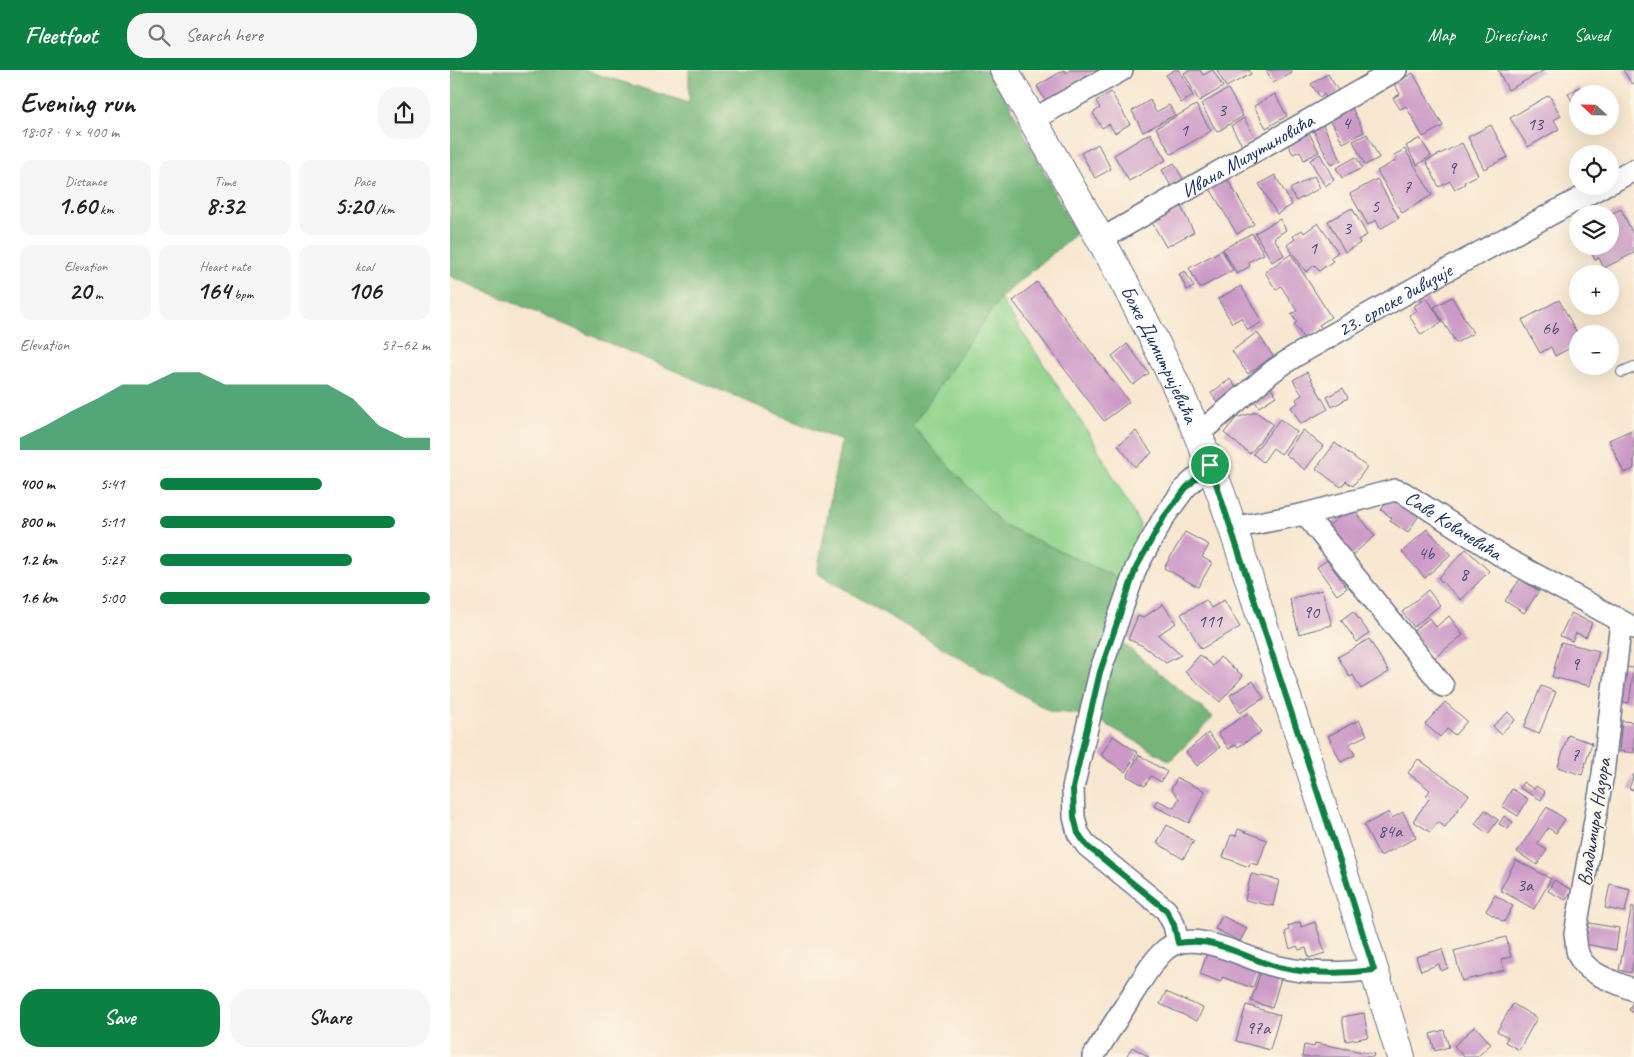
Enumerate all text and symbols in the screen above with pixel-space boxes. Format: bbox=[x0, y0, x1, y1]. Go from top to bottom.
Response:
search box bbox=[127, 13, 477, 58]
text: Fleetfoot bbox=[25, 20, 97, 50]
icon: search bbox=[145, 21, 173, 49]
text: Search here bbox=[185, 23, 263, 47]
text: Map bbox=[1428, 24, 1455, 46]
text: Directions bbox=[1483, 24, 1546, 46]
text: Saved bbox=[1574, 24, 1609, 46]
text: Evening run bbox=[20, 85, 135, 120]
north arrow bbox=[1569, 85, 1619, 135]
map controls bbox=[1569, 85, 1619, 375]
button: share bbox=[378, 87, 430, 139]
house number: 3 bbox=[1218, 99, 1228, 121]
street label: Ивана Милутиновића bbox=[1177, 107, 1319, 203]
house number: 4 bbox=[1342, 112, 1352, 134]
house number: 13 bbox=[1527, 113, 1545, 135]
house number: 1 bbox=[1180, 119, 1189, 141]
text: 18:07 · 4 × 400 m bbox=[20, 122, 119, 142]
button: locate bbox=[1569, 145, 1619, 195]
house number: 9 bbox=[1448, 157, 1458, 179]
text: Distance bbox=[65, 173, 107, 190]
text: Time bbox=[214, 173, 236, 190]
text: Pace bbox=[354, 173, 375, 190]
house number: 7 bbox=[1403, 176, 1412, 198]
text: 1.60 bbox=[58, 190, 97, 222]
text: 8:32 bbox=[206, 190, 244, 222]
text: 5:20 bbox=[334, 190, 373, 222]
house number: 5 bbox=[1371, 195, 1380, 217]
text: km bbox=[97, 201, 114, 218]
text: /km bbox=[373, 201, 394, 218]
button: layers bbox=[1569, 205, 1619, 255]
house number: 3 bbox=[1343, 217, 1353, 239]
house number: 1 bbox=[1309, 237, 1318, 259]
street label: 23. српске дивизије bbox=[1333, 257, 1457, 342]
text: Elevation bbox=[64, 258, 107, 275]
text: Heart rate bbox=[199, 258, 251, 275]
text: kcal bbox=[355, 258, 374, 275]
button: + bbox=[1569, 265, 1619, 315]
text: 20 bbox=[69, 275, 91, 307]
text: 164 bbox=[197, 275, 231, 307]
text: 106 bbox=[347, 275, 381, 307]
street label: Боже Димитријевића bbox=[1115, 281, 1204, 428]
text: m bbox=[91, 286, 103, 303]
text: bpm bbox=[231, 286, 253, 303]
house number: 6b bbox=[1542, 317, 1559, 339]
button: − bbox=[1569, 325, 1619, 375]
text: Elevation bbox=[20, 335, 69, 355]
text: 57–62 m bbox=[381, 335, 430, 355]
pin bbox=[1189, 444, 1231, 486]
icon: arrive bbox=[1196, 451, 1224, 479]
text: 400 m bbox=[20, 474, 55, 494]
text: 5:41 bbox=[100, 474, 125, 494]
street label: Саве Ковачевића bbox=[1400, 485, 1508, 566]
text: 800 m bbox=[20, 512, 55, 532]
text: 5:11 bbox=[100, 512, 125, 532]
house number: 4b bbox=[1418, 542, 1435, 564]
text: 1.2 km bbox=[20, 550, 57, 570]
text: 5:27 bbox=[100, 550, 125, 570]
house number: 8 bbox=[1460, 563, 1470, 585]
text: 1.6 km bbox=[20, 588, 58, 608]
text: 5:00 bbox=[100, 588, 125, 608]
house number: 90 bbox=[1303, 601, 1321, 623]
house number: 111 bbox=[1198, 610, 1223, 632]
house number: 9 bbox=[1571, 653, 1581, 675]
house number: 7 bbox=[1571, 744, 1580, 766]
street label: Владимира Назора bbox=[1572, 755, 1617, 888]
house number: 84a bbox=[1378, 820, 1403, 842]
house number: 3a bbox=[1517, 874, 1534, 896]
button: Save bbox=[20, 989, 220, 1047]
button: Share bbox=[230, 989, 430, 1047]
house number: 97a bbox=[1246, 1017, 1271, 1039]

